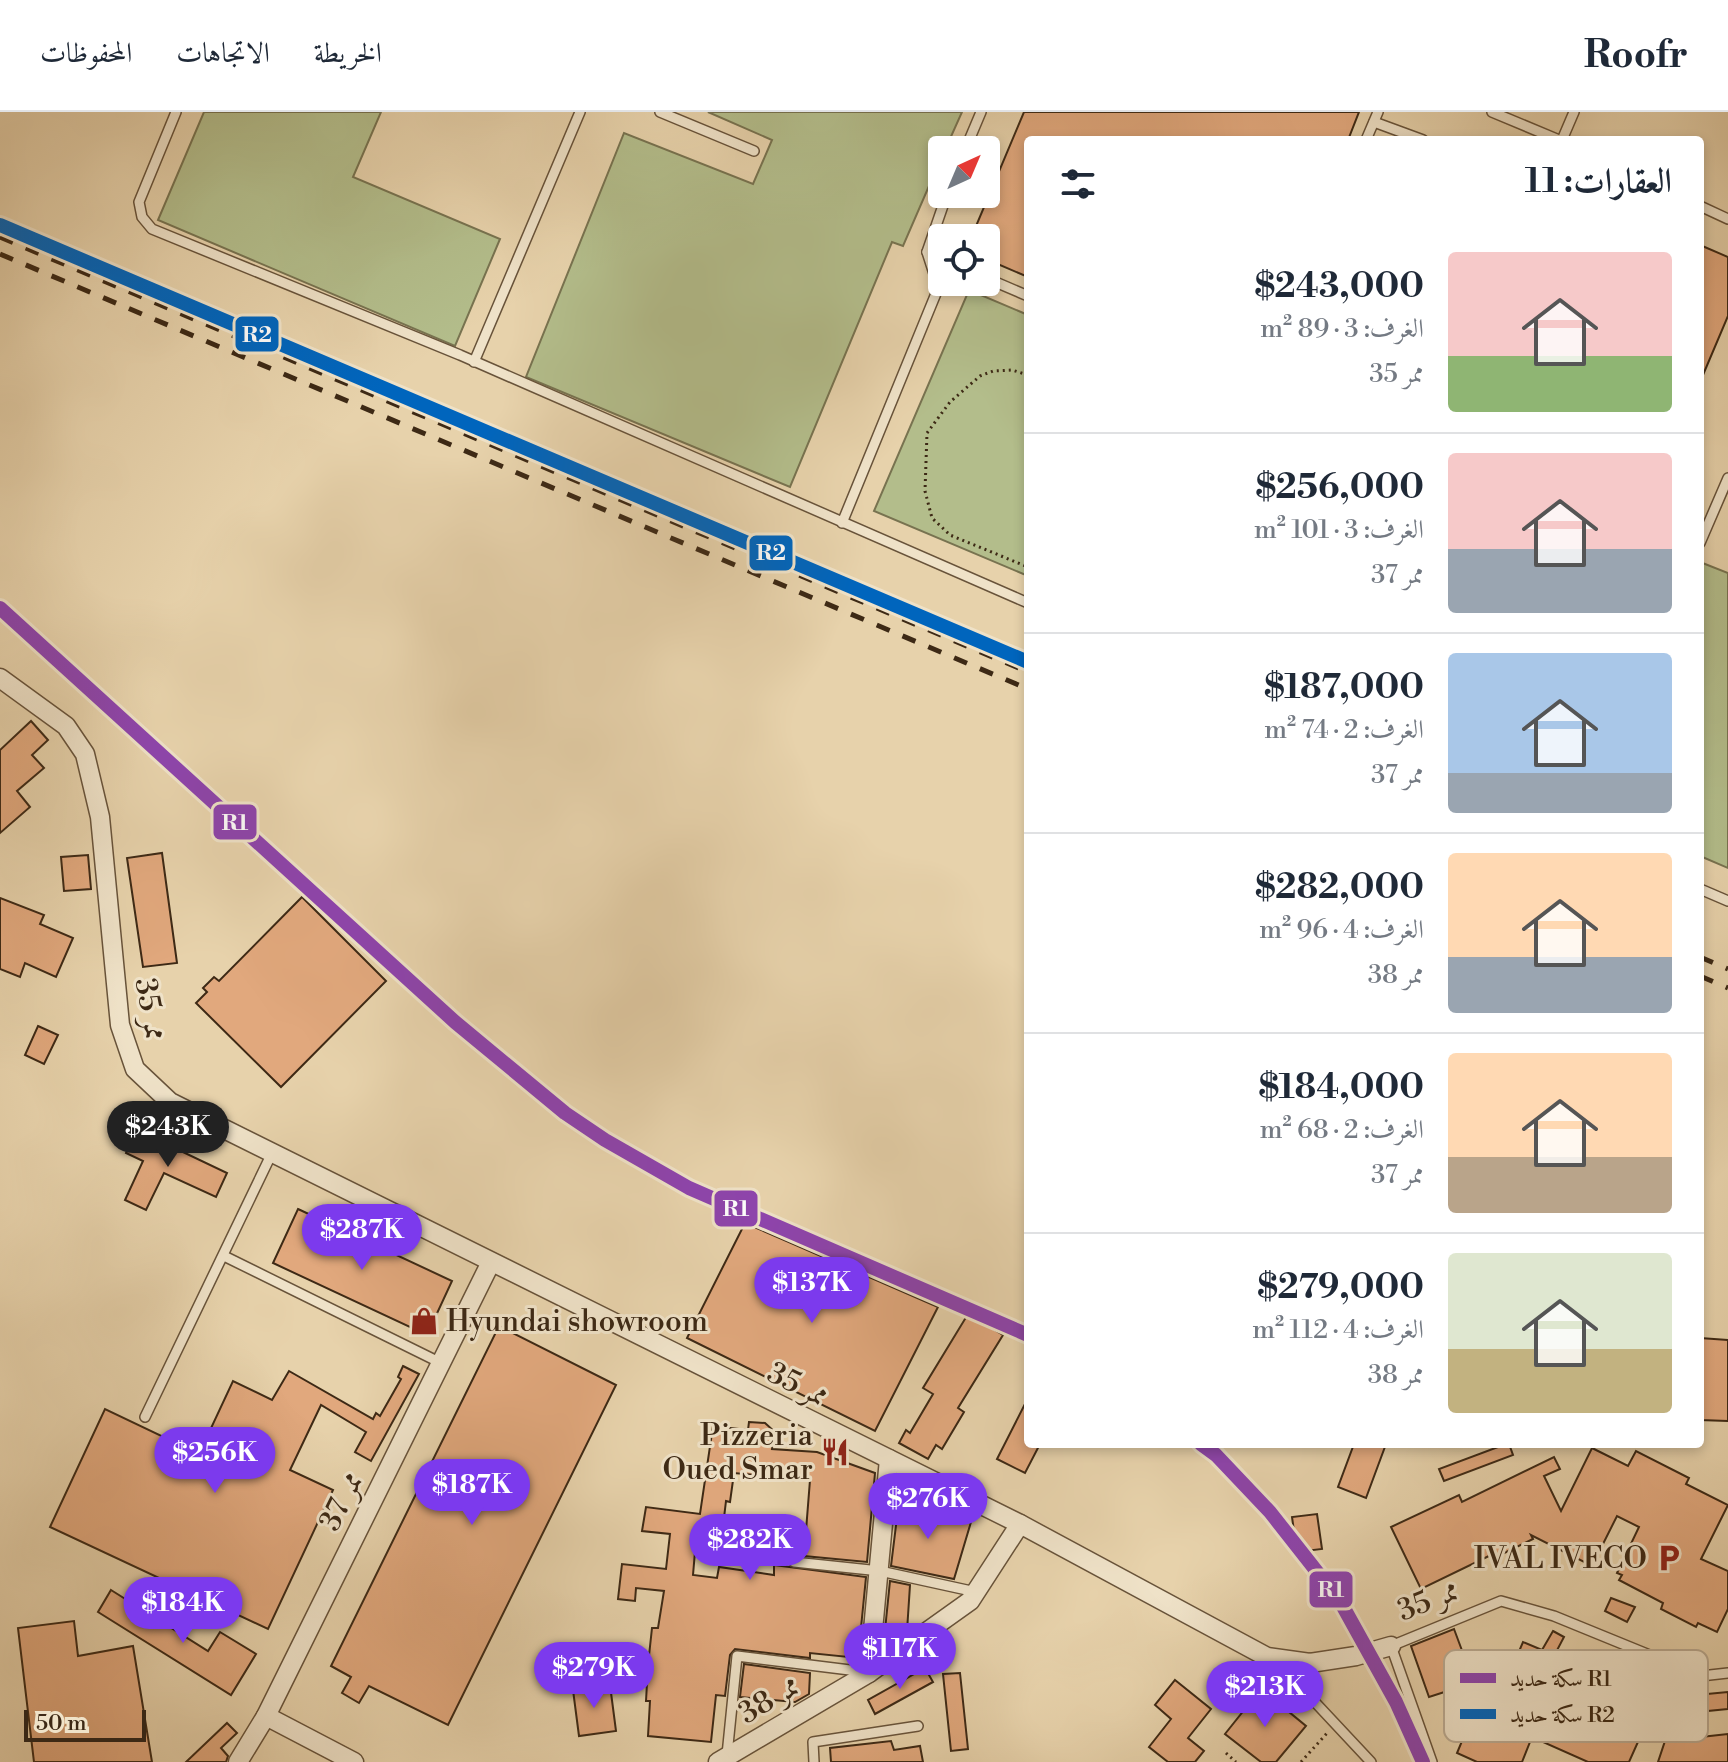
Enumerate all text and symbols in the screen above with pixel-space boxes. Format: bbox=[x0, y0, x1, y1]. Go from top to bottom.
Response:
text: Roofr bbox=[1584, 32, 1688, 79]
text: المحفوظات bbox=[40, 36, 132, 71]
text: الاتجاهات bbox=[176, 36, 270, 71]
text: الخريطة bbox=[314, 36, 382, 71]
north arrow bbox=[928, 136, 1000, 208]
map controls bbox=[928, 136, 1000, 296]
text: العقارات: 11 bbox=[1525, 161, 1672, 203]
icon: filters bbox=[1056, 162, 1100, 206]
button: locate bbox=[928, 224, 1000, 296]
text: $243,000 bbox=[1254, 266, 1424, 308]
icon: home bbox=[1512, 284, 1608, 380]
text: الغرف: 3 · 89 m² bbox=[1260, 313, 1424, 345]
line badge: R2 bbox=[234, 315, 280, 353]
text: R2 bbox=[242, 322, 272, 349]
text: ممر 35 bbox=[1369, 358, 1424, 390]
text: $256,000 bbox=[1255, 467, 1424, 509]
icon: home bbox=[1512, 485, 1608, 581]
text: الغرف: 3 · 101 m² bbox=[1254, 514, 1424, 546]
line badge: R2 bbox=[748, 534, 794, 572]
text: R2 bbox=[756, 540, 786, 567]
text: ممر 37 bbox=[1371, 559, 1424, 591]
text: $187,000 bbox=[1264, 667, 1424, 709]
icon: home bbox=[1512, 685, 1608, 781]
text: الغرف: 2 · 74 m² bbox=[1264, 714, 1424, 746]
text: ممر 37 bbox=[1371, 759, 1424, 791]
line badge: R1 bbox=[212, 803, 258, 841]
text: R1 bbox=[222, 810, 249, 837]
text: $282,000 bbox=[1255, 867, 1424, 909]
icon: home bbox=[1512, 885, 1608, 981]
text: الغرف: 4 · 96 m² bbox=[1259, 914, 1424, 946]
text: ممر 38 bbox=[1368, 959, 1424, 991]
street label: ممر 35 bbox=[125, 975, 175, 1044]
text: $184,000 bbox=[1258, 1067, 1424, 1109]
icon: home bbox=[1512, 1085, 1608, 1181]
pin: $243K bbox=[112, 1101, 224, 1169]
text: $243K bbox=[125, 1111, 211, 1143]
text: الغرف: 2 · 68 m² bbox=[1260, 1114, 1424, 1146]
text: ممر 37 bbox=[1371, 1159, 1424, 1191]
line badge: R1 bbox=[713, 1189, 759, 1228]
text: R1 bbox=[723, 1196, 750, 1223]
pin: $287K bbox=[306, 1204, 418, 1272]
text: $287K bbox=[320, 1214, 404, 1246]
pin: $137K bbox=[756, 1257, 868, 1325]
text: $137K bbox=[772, 1267, 852, 1299]
text: $279,000 bbox=[1257, 1267, 1424, 1309]
icon: home bbox=[1512, 1285, 1608, 1381]
place label: Hyundai showroom bbox=[446, 1303, 708, 1341]
shop icon: Hyundai showroom bbox=[409, 1306, 439, 1336]
text: الغرف: 4 · 112 m² bbox=[1252, 1314, 1424, 1346]
street label: ممر 35 bbox=[761, 1354, 834, 1416]
text: ممر 38 bbox=[1368, 1359, 1424, 1391]
place label: Pizzeria Oued Smar bbox=[662, 1417, 814, 1489]
pin: $256K bbox=[159, 1427, 271, 1495]
text: $256K bbox=[172, 1437, 258, 1469]
restaurant icon: Pizzeria Oued Smar bbox=[820, 1437, 850, 1467]
pin: $187K bbox=[416, 1459, 528, 1527]
street label: ممر 37 bbox=[311, 1466, 372, 1537]
text: $187K bbox=[432, 1469, 512, 1501]
pin: $276K bbox=[872, 1473, 984, 1541]
text: $276K bbox=[886, 1483, 970, 1515]
pin: $282K bbox=[694, 1514, 806, 1582]
text: $282K bbox=[707, 1524, 793, 1556]
place label: IVAL IVECO bbox=[1474, 1540, 1647, 1578]
parking icon: IVAL IVECO bbox=[1654, 1543, 1684, 1573]
line badge: R1 bbox=[1308, 1570, 1354, 1609]
street label: ممر 35 bbox=[1392, 1571, 1465, 1630]
pin: $184K bbox=[127, 1577, 239, 1645]
text: R1 bbox=[1318, 1577, 1345, 1604]
text: $184K bbox=[142, 1587, 225, 1619]
pin: $117K bbox=[844, 1623, 956, 1691]
text: $117K bbox=[862, 1633, 938, 1665]
pin: $279K bbox=[538, 1642, 650, 1710]
legend bbox=[1444, 1650, 1708, 1742]
text: $279K bbox=[552, 1652, 636, 1684]
pin: $213K bbox=[1209, 1661, 1321, 1729]
text: سكة حديد R1 bbox=[1510, 1666, 1612, 1693]
street label: ممر 38 bbox=[732, 1667, 807, 1733]
text: $213K bbox=[1224, 1671, 1306, 1703]
text: سكة حديد R2 bbox=[1510, 1702, 1615, 1729]
scale bar bbox=[24, 1706, 146, 1742]
text: 50 m bbox=[36, 1710, 87, 1737]

